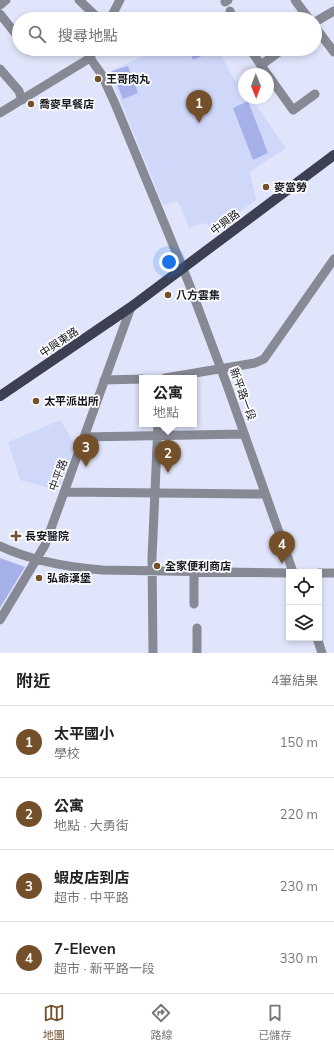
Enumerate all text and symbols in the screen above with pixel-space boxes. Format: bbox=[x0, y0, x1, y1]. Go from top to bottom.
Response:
search box bbox=[12, 12, 322, 56]
icon: search bbox=[26, 23, 48, 45]
text: 搜尋地點 bbox=[58, 26, 118, 45]
north arrow bbox=[238, 68, 274, 104]
place label: 王哥肉丸 bbox=[106, 72, 150, 86]
marker: 王哥肉丸 bbox=[93, 74, 103, 84]
pin: 1 bbox=[186, 90, 212, 123]
place label: 喬麥早餐店 bbox=[39, 97, 94, 111]
marker: 喬麥早餐店 bbox=[26, 99, 36, 109]
place label: 麥當勞 bbox=[274, 180, 307, 194]
marker: 麥當勞 bbox=[261, 182, 271, 192]
street label: 中興路 bbox=[208, 206, 242, 238]
your location bbox=[159, 252, 179, 272]
place label: 八方雲集 bbox=[176, 288, 220, 302]
marker: 八方雲集 bbox=[163, 290, 173, 300]
street label: 中興東路 bbox=[37, 324, 81, 360]
street label: 新平路一段 bbox=[227, 366, 259, 422]
popup bbox=[139, 375, 197, 427]
text: 公寓 bbox=[153, 383, 183, 402]
place label: 太平派出所 bbox=[44, 394, 99, 408]
marker: 太平派出所 bbox=[31, 396, 41, 406]
text: 地點 bbox=[153, 404, 179, 420]
pin: 3 bbox=[73, 434, 99, 467]
pin: 2 bbox=[155, 440, 181, 473]
street label: 中平路 bbox=[46, 457, 70, 493]
place label: 長安醫院 bbox=[25, 529, 69, 543]
marker: 長安醫院 bbox=[10, 530, 22, 542]
pin: 4 bbox=[269, 531, 295, 564]
place label: 全家便利商店 bbox=[165, 559, 231, 573]
marker: 全家便利商店 bbox=[152, 561, 162, 571]
map controls bbox=[286, 569, 322, 641]
button: locate bbox=[286, 569, 322, 605]
place label: 弘爺漢堡 bbox=[47, 571, 91, 585]
marker: 弘爺漢堡 bbox=[34, 573, 44, 583]
button: layers bbox=[286, 605, 322, 641]
text: 附近 bbox=[16, 670, 50, 691]
text: 4筆結果 bbox=[271, 672, 318, 688]
text: 太平國小 bbox=[54, 724, 114, 743]
text: 1 bbox=[25, 734, 33, 750]
text: 150 m bbox=[280, 734, 318, 750]
text: 學校 bbox=[54, 745, 80, 761]
text: 公寓 bbox=[54, 796, 84, 815]
text: 2 bbox=[25, 806, 33, 822]
text: 220 m bbox=[280, 806, 318, 822]
text: 地點 · 大勇街 bbox=[54, 817, 129, 833]
text: 蝦皮店到店 bbox=[54, 868, 129, 887]
text: 3 bbox=[25, 878, 33, 894]
text: 230 m bbox=[280, 878, 318, 894]
text: 超市 · 中平路 bbox=[54, 889, 129, 905]
text: 7-Eleven bbox=[54, 939, 116, 958]
text: 4 bbox=[25, 950, 33, 966]
text: 330 m bbox=[280, 950, 318, 966]
text: 超市 · 新平路一段 bbox=[54, 960, 155, 976]
tab: 地圖 bbox=[43, 1002, 65, 1042]
tab: 路線 bbox=[150, 1002, 172, 1042]
tab: 已儲存 bbox=[258, 1002, 291, 1042]

